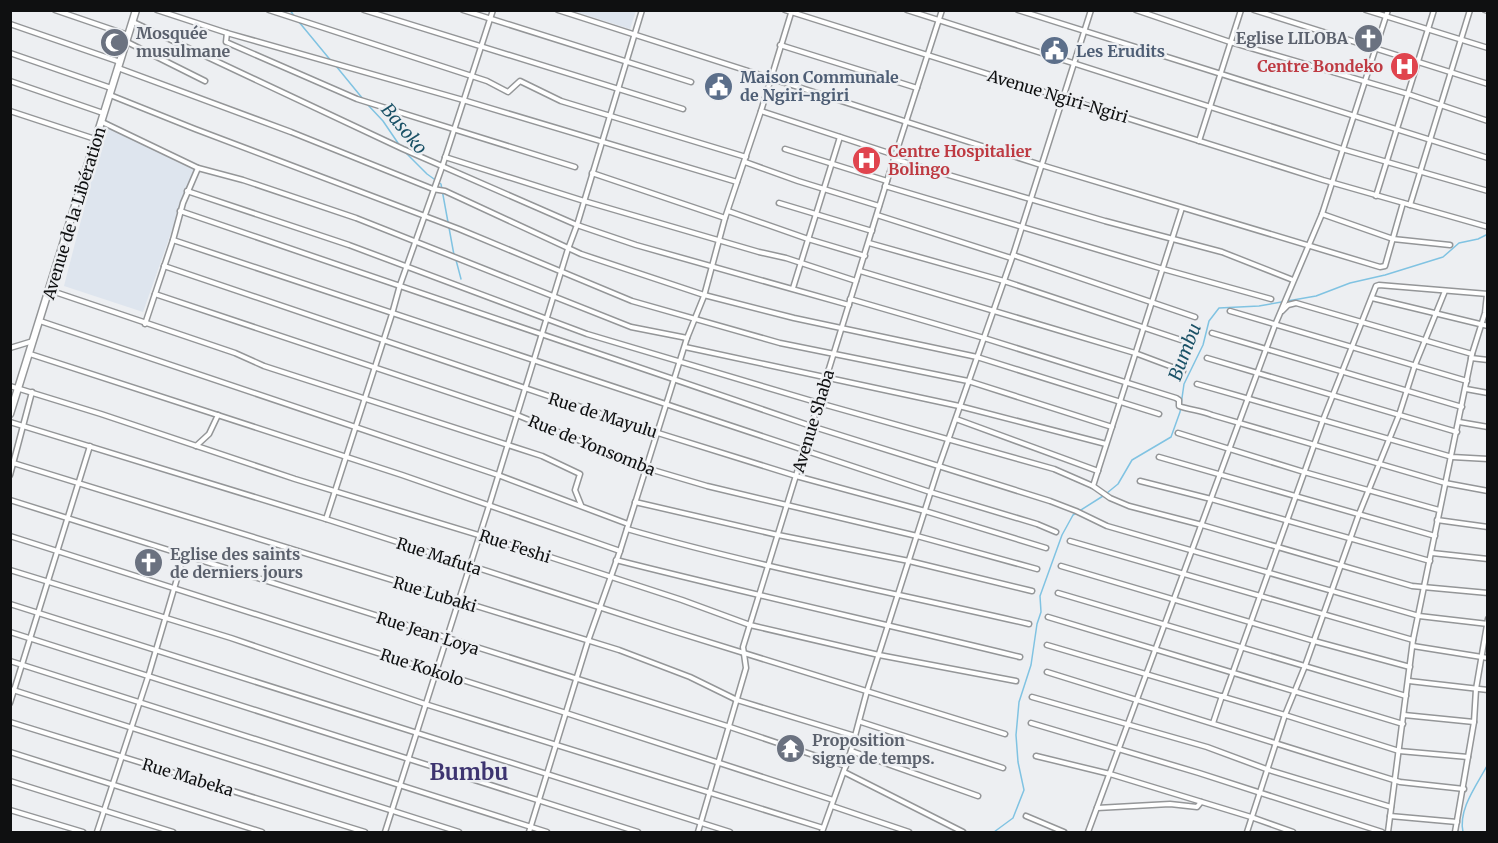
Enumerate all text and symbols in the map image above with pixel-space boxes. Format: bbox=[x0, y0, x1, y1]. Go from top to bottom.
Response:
church icon: Eglise LILOBA bbox=[1353, 22, 1385, 54]
place label: Mosquée musulmane bbox=[136, 23, 231, 61]
mosque icon: Mosquée musulmane bbox=[99, 26, 131, 58]
place label: Eglise LILOBA bbox=[1236, 28, 1349, 48]
public building icon: Les Erudits bbox=[1039, 35, 1071, 67]
place label: Les Erudits bbox=[1076, 41, 1165, 61]
hospital icon: Centre Bondeko bbox=[1388, 50, 1420, 82]
place label: Centre Bondeko bbox=[1257, 56, 1383, 76]
street label: Avenue Ngiri-Ngiri bbox=[984, 65, 1131, 127]
place label: Maison Communale de Ngiri-ngiri bbox=[740, 67, 899, 105]
public building icon: Maison Communale de Ngiri-ngiri bbox=[703, 70, 735, 102]
water label: Basoko bbox=[376, 98, 432, 159]
street label: Avenue de la Libération bbox=[38, 124, 110, 303]
place label: Centre Hospitalier Bolingo bbox=[888, 141, 1032, 179]
hospital icon: Centre Hospitalier Bolingo bbox=[851, 144, 883, 176]
water label: Bumbu bbox=[1163, 320, 1206, 384]
street label: Avenue Shaba bbox=[788, 367, 838, 476]
street label: Rue de Mayulu bbox=[546, 388, 660, 442]
street label: Rue de Yonsomba bbox=[526, 410, 659, 480]
street label: Rue Feshi bbox=[477, 525, 553, 567]
street label: Rue Mafuta bbox=[394, 533, 484, 579]
place label: Eglise des saints de derniers jours bbox=[170, 544, 303, 582]
church icon: Eglise des saints de derniers jours bbox=[133, 547, 165, 579]
street label: Rue Lubaki bbox=[391, 572, 479, 616]
street label: Rue Jean Loya bbox=[374, 607, 482, 659]
street label: Rue Kokolo bbox=[378, 644, 466, 690]
place label: Proposition signe de temps. bbox=[812, 730, 935, 768]
temple icon: Proposition signe de temps. bbox=[775, 733, 807, 765]
street label: Rue Mabeka bbox=[140, 754, 236, 800]
district label: Bumbu bbox=[430, 758, 508, 786]

